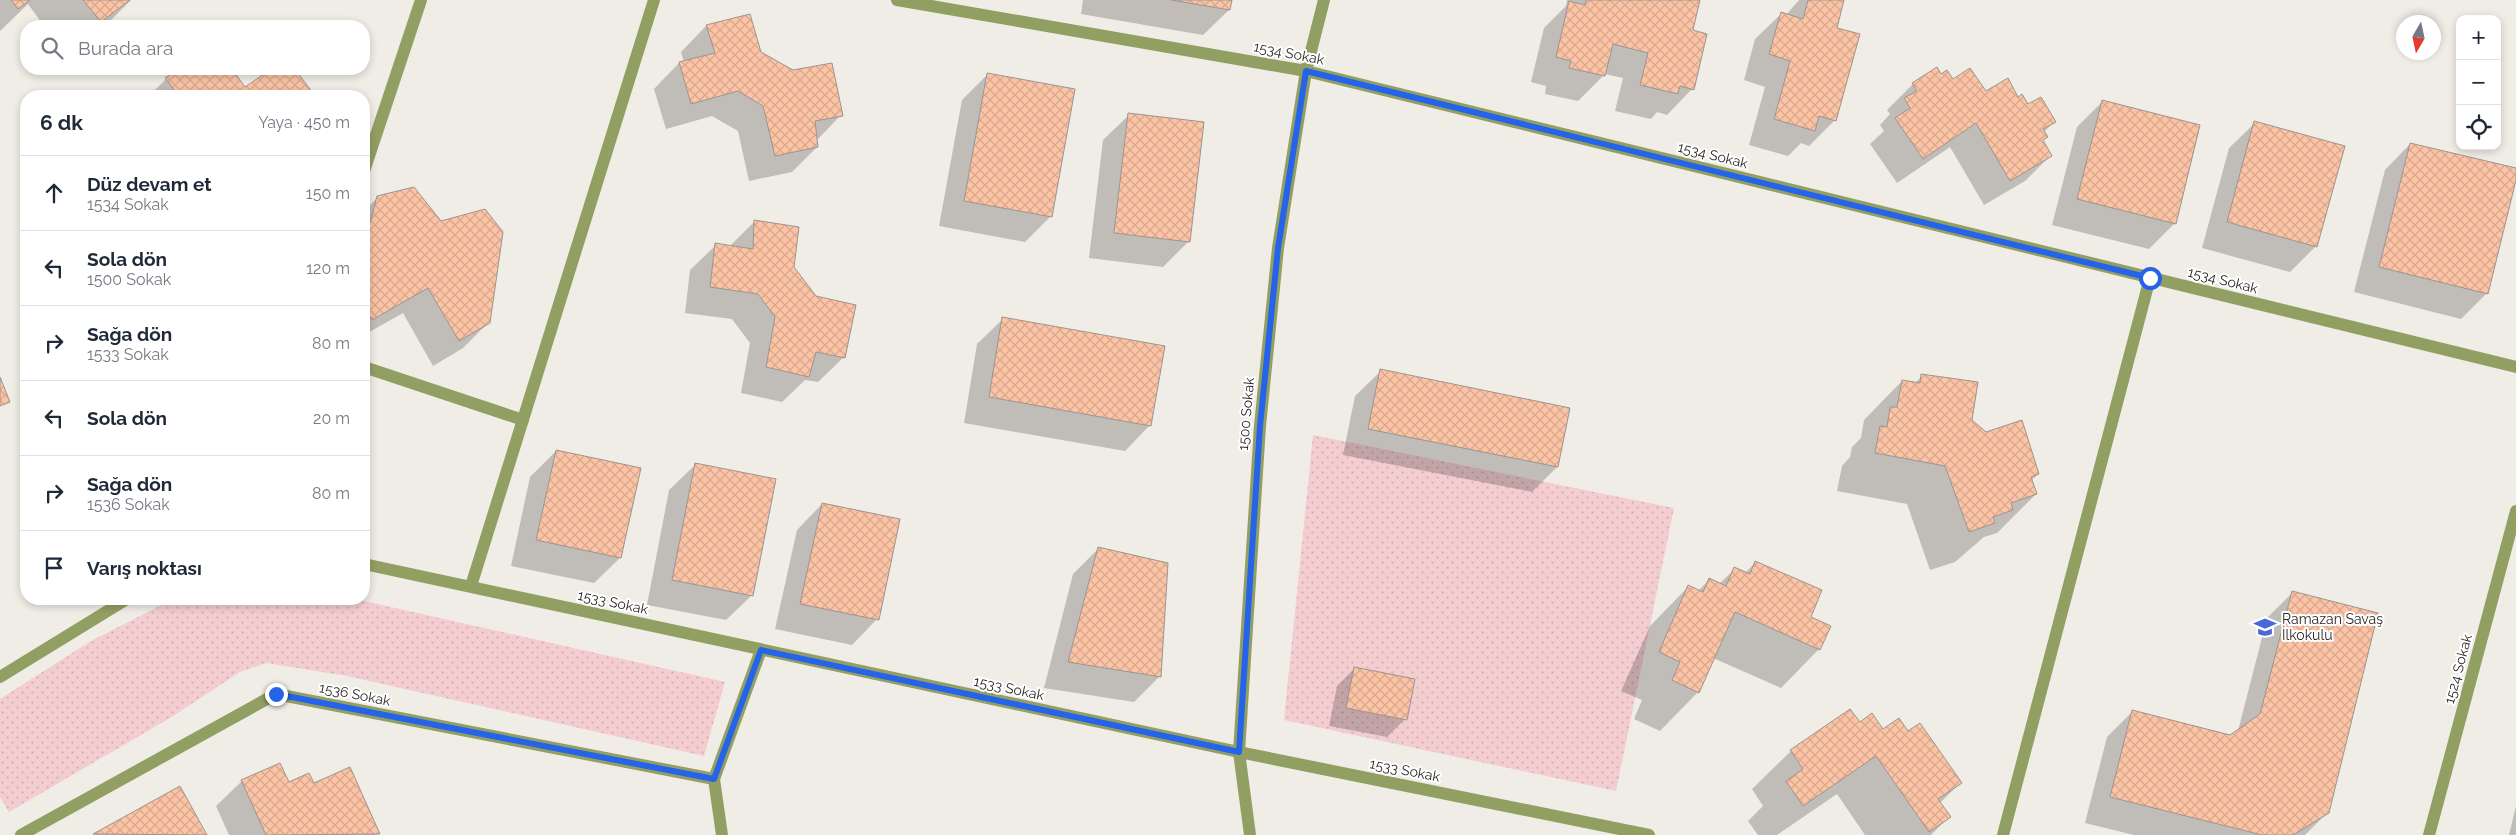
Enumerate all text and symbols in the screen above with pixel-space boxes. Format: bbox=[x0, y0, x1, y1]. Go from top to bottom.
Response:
north arrow bbox=[2396, 15, 2441, 60]
map controls bbox=[2456, 15, 2501, 150]
button: + bbox=[2456, 15, 2501, 60]
search box bbox=[20, 20, 370, 75]
icon: search bbox=[38, 34, 66, 62]
text: Burada ara bbox=[78, 37, 173, 59]
street label: 1534 Sokak bbox=[1252, 38, 1326, 68]
button: − bbox=[2456, 60, 2501, 105]
button: locate bbox=[2456, 105, 2501, 150]
text: 6 dk bbox=[40, 110, 83, 135]
text: Yaya · 450 m bbox=[258, 113, 350, 132]
street label: 1534 Sokak bbox=[1676, 139, 1750, 172]
text: Düz devam et bbox=[87, 173, 212, 195]
icon: ahead bbox=[40, 179, 68, 207]
text: 150 m bbox=[306, 184, 350, 203]
text: 1534 Sokak bbox=[87, 195, 169, 214]
text: Sola dön bbox=[87, 248, 167, 270]
icon: left bbox=[40, 254, 68, 282]
text: 120 m bbox=[306, 259, 350, 278]
street label: 1534 Sokak bbox=[2186, 264, 2260, 297]
route start bbox=[2139, 267, 2162, 290]
text: 1500 Sokak bbox=[87, 270, 171, 289]
text: Sağa dön bbox=[87, 323, 172, 345]
icon: right bbox=[40, 329, 68, 357]
text: 80 m bbox=[312, 334, 350, 353]
text: 1533 Sokak bbox=[87, 345, 169, 364]
street label: 1500 Sokak bbox=[1235, 376, 1257, 451]
icon: left bbox=[40, 404, 68, 432]
text: Sola dön bbox=[87, 407, 167, 429]
text: 20 m bbox=[313, 409, 350, 428]
text: Sağa dön bbox=[87, 473, 172, 495]
icon: right bbox=[40, 479, 68, 507]
text: 80 m bbox=[312, 484, 350, 503]
text: 1536 Sokak bbox=[87, 495, 170, 514]
icon: arrive bbox=[40, 554, 68, 582]
text: Varış noktası bbox=[87, 557, 202, 579]
street label: 1533 Sokak bbox=[576, 587, 650, 617]
place label: Ramazan Savaş İlkokulu bbox=[2282, 611, 2383, 643]
school or university icon: Ramazan Savaş İlkokulu bbox=[2252, 614, 2278, 640]
street label: 1524 Sokak bbox=[2441, 632, 2475, 706]
street label: 1533 Sokak bbox=[972, 673, 1046, 703]
street label: 1536 Sokak bbox=[318, 679, 393, 709]
route end bbox=[265, 683, 288, 706]
street label: 1533 Sokak bbox=[1368, 755, 1442, 785]

